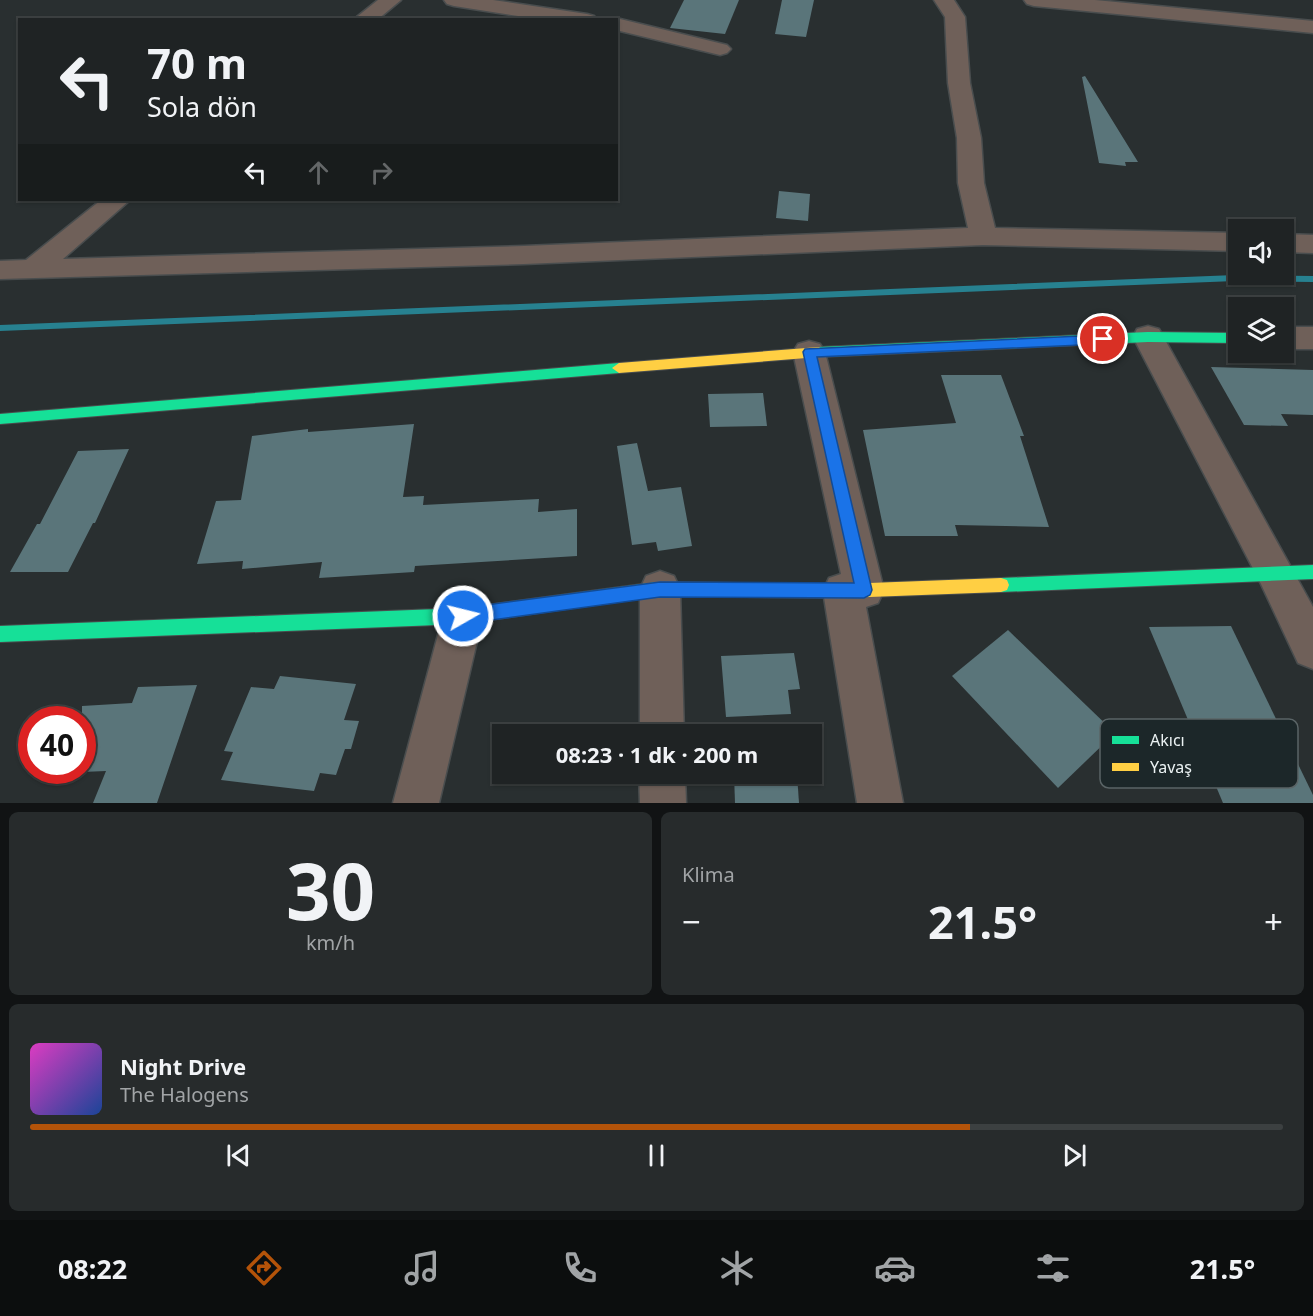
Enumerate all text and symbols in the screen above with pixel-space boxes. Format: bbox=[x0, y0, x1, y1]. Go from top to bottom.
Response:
text: 70 m bbox=[147, 34, 247, 91]
icon: left bbox=[48, 42, 126, 120]
text: Sola dön bbox=[147, 88, 257, 125]
icon: left bbox=[239, 156, 272, 189]
icon: ahead bbox=[302, 156, 335, 189]
icon: right bbox=[365, 156, 398, 189]
map controls bbox=[1228, 219, 1294, 363]
button: sound bbox=[1228, 219, 1294, 285]
button: layers bbox=[1228, 297, 1294, 363]
pin bbox=[1077, 313, 1128, 364]
icon: arrive bbox=[1086, 322, 1119, 355]
position arrow bbox=[431, 584, 495, 648]
speed limit sign: 40 bbox=[18, 706, 96, 784]
legend bbox=[1100, 719, 1298, 788]
text: Akıcı bbox=[1150, 729, 1185, 751]
text: 08:23 · 1 dk · 200 m bbox=[556, 739, 758, 769]
text: Yavaş bbox=[1150, 756, 1192, 778]
text: 30 bbox=[286, 837, 375, 943]
text: Klima bbox=[682, 861, 735, 888]
text: 21.5° bbox=[928, 891, 1037, 952]
text: − bbox=[682, 899, 701, 944]
text: + bbox=[1264, 899, 1283, 944]
text: km/h bbox=[306, 929, 355, 956]
text: Night Drive bbox=[120, 1051, 246, 1081]
text: The Halogens bbox=[120, 1081, 249, 1108]
icon: previous bbox=[222, 1139, 255, 1172]
icon: pause bbox=[640, 1139, 673, 1172]
icon: next bbox=[1058, 1139, 1091, 1172]
icon: directions bbox=[243, 1247, 285, 1289]
icon: music bbox=[401, 1247, 443, 1289]
icon: phone bbox=[559, 1247, 601, 1289]
icon: climate bbox=[716, 1247, 758, 1289]
icon: car bbox=[874, 1247, 916, 1289]
icon: filters bbox=[1032, 1247, 1074, 1289]
text: 08:22 bbox=[58, 1250, 127, 1287]
text: 21.5° bbox=[1190, 1250, 1255, 1287]

